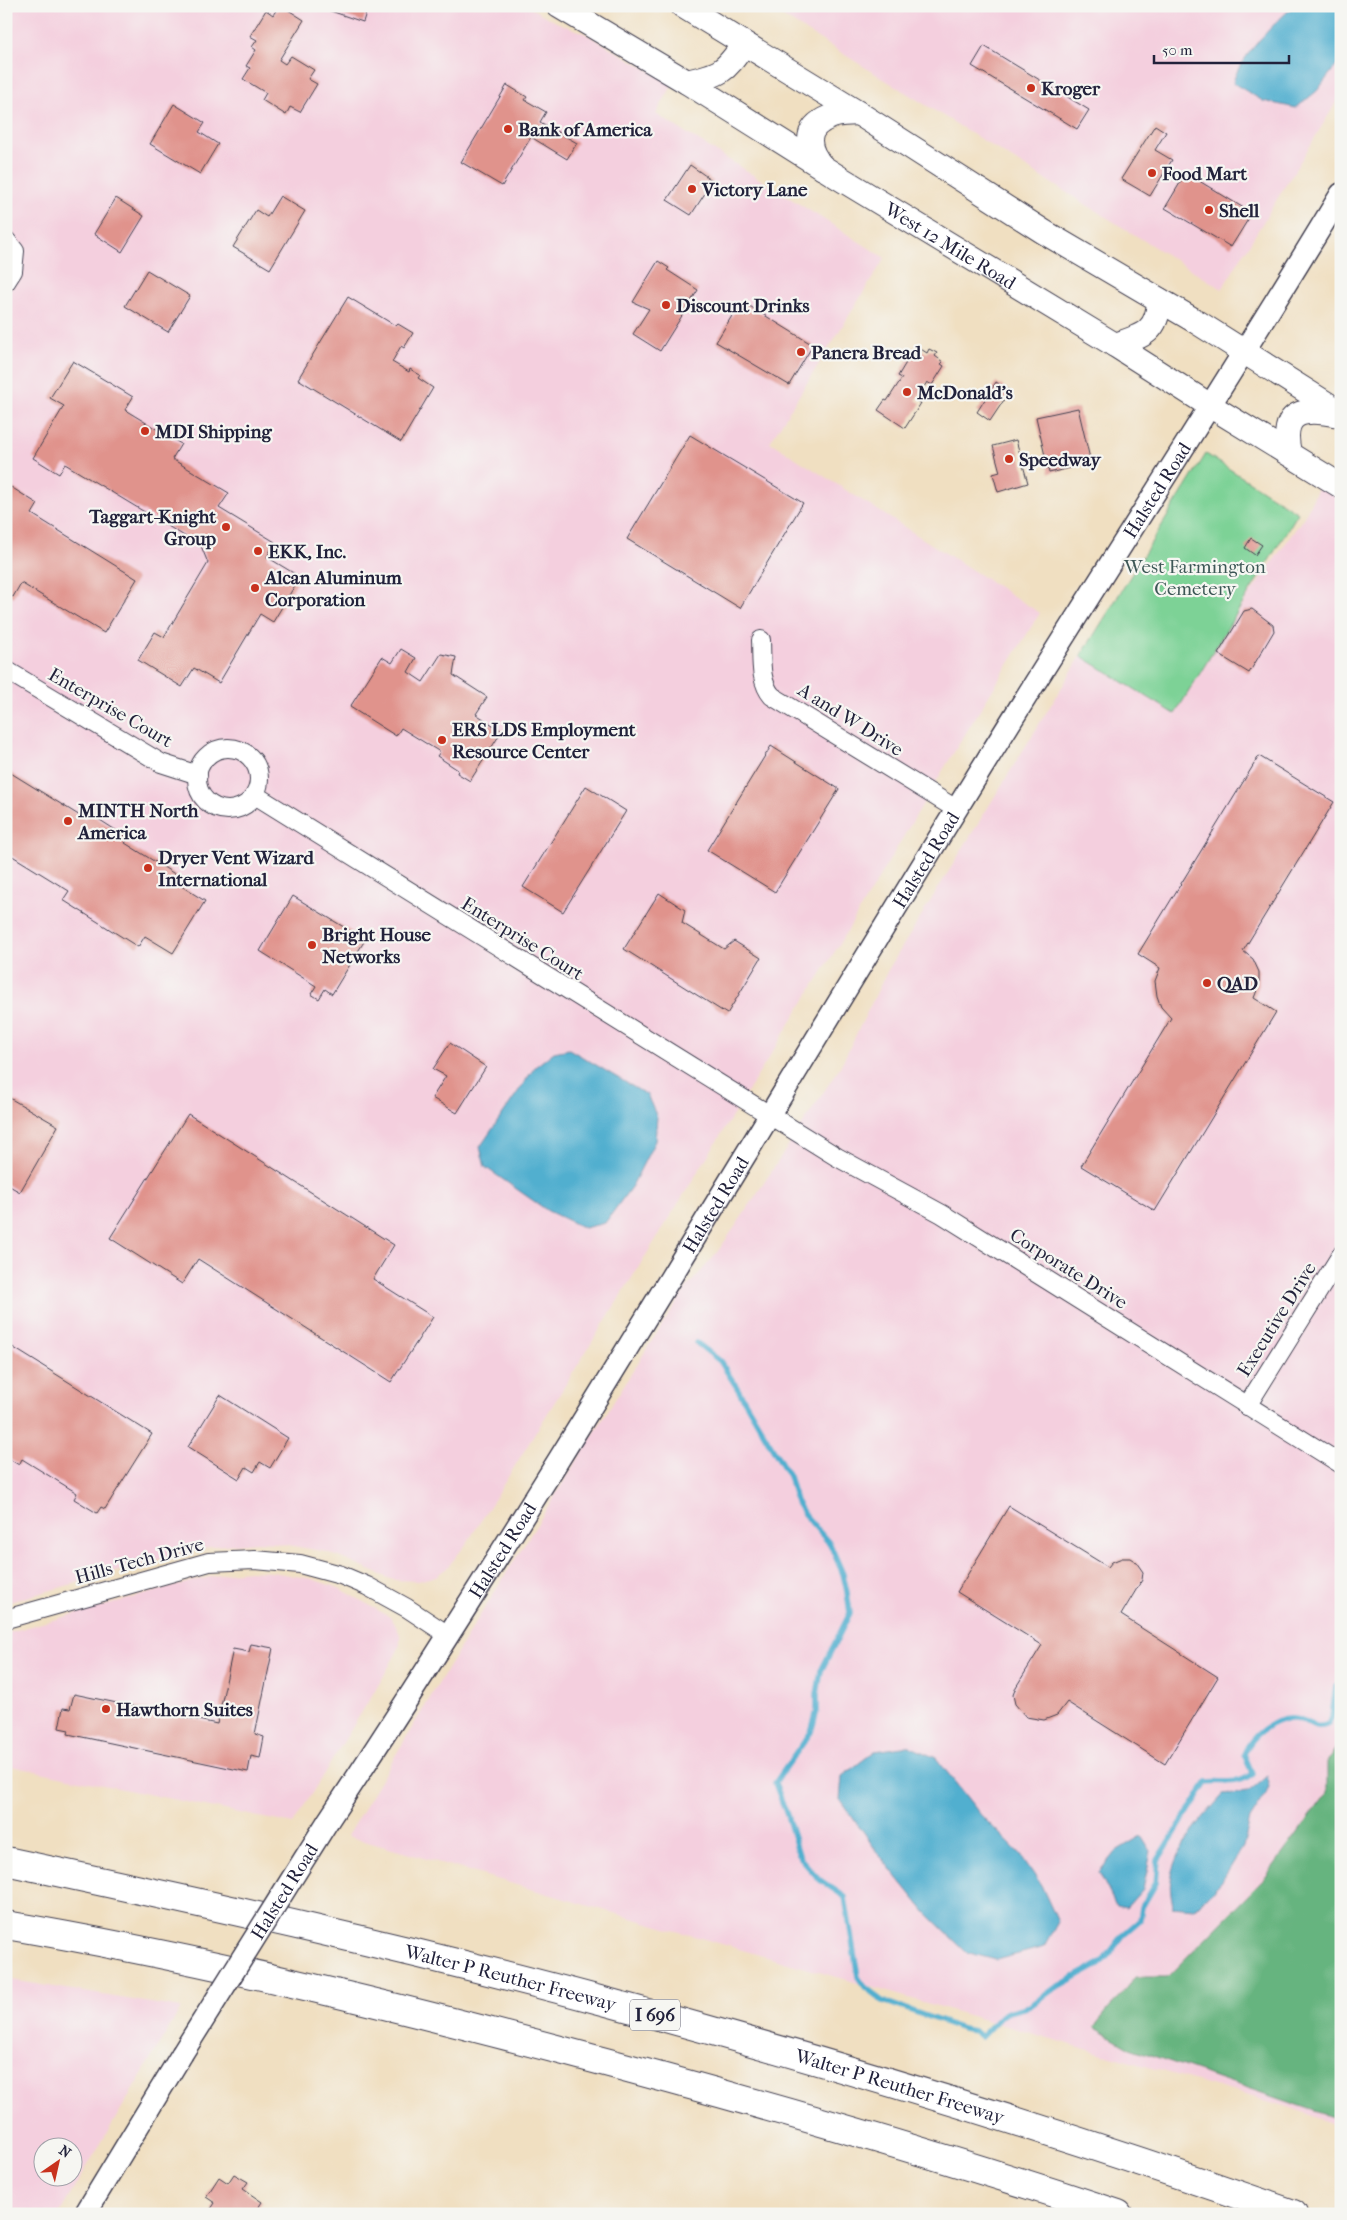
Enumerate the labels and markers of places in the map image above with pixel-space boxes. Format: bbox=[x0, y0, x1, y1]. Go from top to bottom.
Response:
place label: Kroger bbox=[1041, 78, 1101, 100]
marker: Kroger bbox=[1025, 82, 1037, 94]
place label: Bank of America bbox=[518, 119, 653, 141]
marker: Bank of America bbox=[502, 123, 514, 135]
place label: Food Mart bbox=[1161, 163, 1247, 185]
marker: Food Mart bbox=[1146, 167, 1158, 179]
place label: Victory Lane bbox=[701, 179, 808, 201]
marker: Victory Lane bbox=[686, 183, 698, 195]
place label: Shell bbox=[1219, 200, 1260, 222]
marker: Shell bbox=[1203, 204, 1215, 216]
place label: Discount Drinks bbox=[676, 295, 809, 317]
marker: Discount Drinks bbox=[660, 299, 672, 311]
place label: Panera Bread bbox=[811, 342, 922, 364]
marker: Panera Bread bbox=[795, 346, 807, 358]
place label: McDonald's bbox=[916, 382, 1013, 404]
marker: McDonald's bbox=[901, 386, 913, 398]
place label: MDI Shipping bbox=[154, 421, 272, 443]
marker: MDI Shipping bbox=[139, 425, 151, 437]
place label: Speedway bbox=[1019, 449, 1102, 471]
marker: Speedway bbox=[1003, 453, 1015, 465]
place label: Taggart-Knight Group bbox=[88, 506, 216, 550]
marker: Taggart-Knight Group bbox=[220, 521, 232, 533]
place label: EKK, Inc. bbox=[268, 541, 346, 563]
marker: EKK, Inc. bbox=[252, 545, 264, 557]
place label: Alcan Aluminum Corporation bbox=[264, 567, 402, 611]
marker: Alcan Aluminum Corporation bbox=[249, 582, 261, 594]
place label: ERS LDS Employment Resource Center bbox=[452, 719, 636, 763]
marker: ERS LDS Employment Resource Center bbox=[436, 734, 448, 746]
place label: MINTH North America bbox=[77, 800, 199, 844]
marker: MINTH North America bbox=[62, 815, 74, 827]
place label: Dryer Vent Wizard International bbox=[158, 847, 314, 891]
marker: Dryer Vent Wizard International bbox=[142, 862, 154, 874]
place label: Bright House Networks bbox=[322, 924, 431, 968]
marker: Bright House Networks bbox=[306, 939, 318, 951]
place label: QAD bbox=[1217, 973, 1259, 995]
marker: QAD bbox=[1201, 977, 1213, 989]
place label: Hawthorn Suites bbox=[116, 1699, 253, 1721]
marker: Hawthorn Suites bbox=[100, 1703, 112, 1715]

